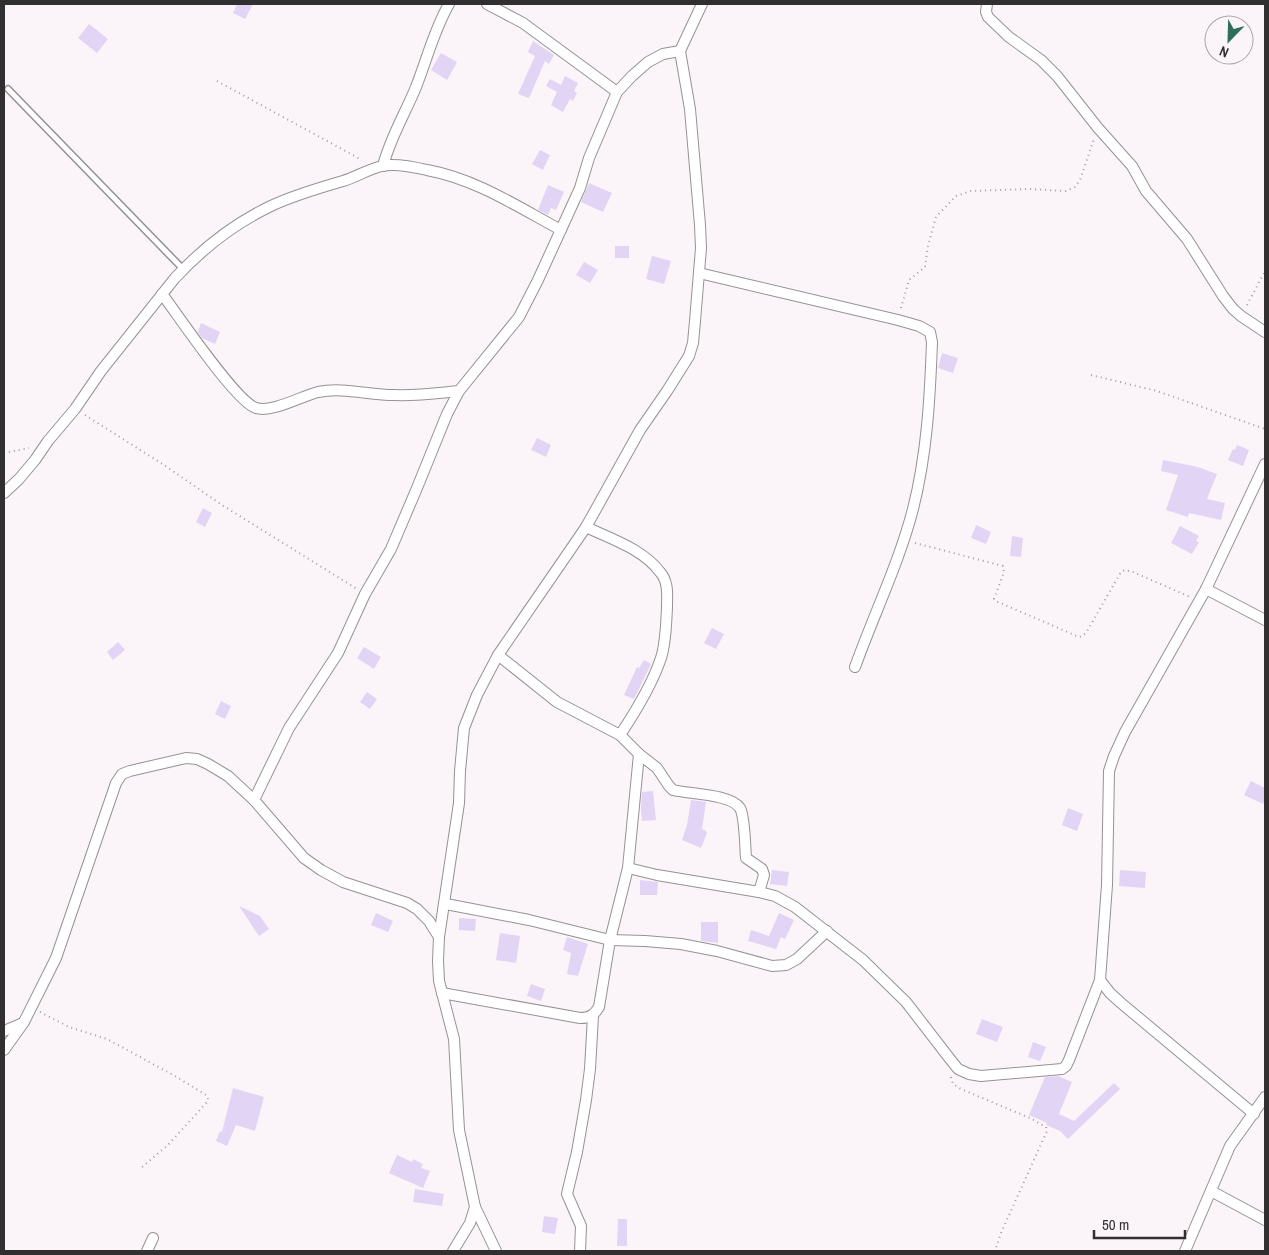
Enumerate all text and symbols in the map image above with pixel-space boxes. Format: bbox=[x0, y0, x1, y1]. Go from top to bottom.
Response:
north arrow bbox=[1204, 15, 1254, 65]
text: N bbox=[1217, 42, 1231, 62]
scale bar bbox=[1094, 1208, 1185, 1240]
text: 50 m bbox=[1102, 1214, 1129, 1235]

